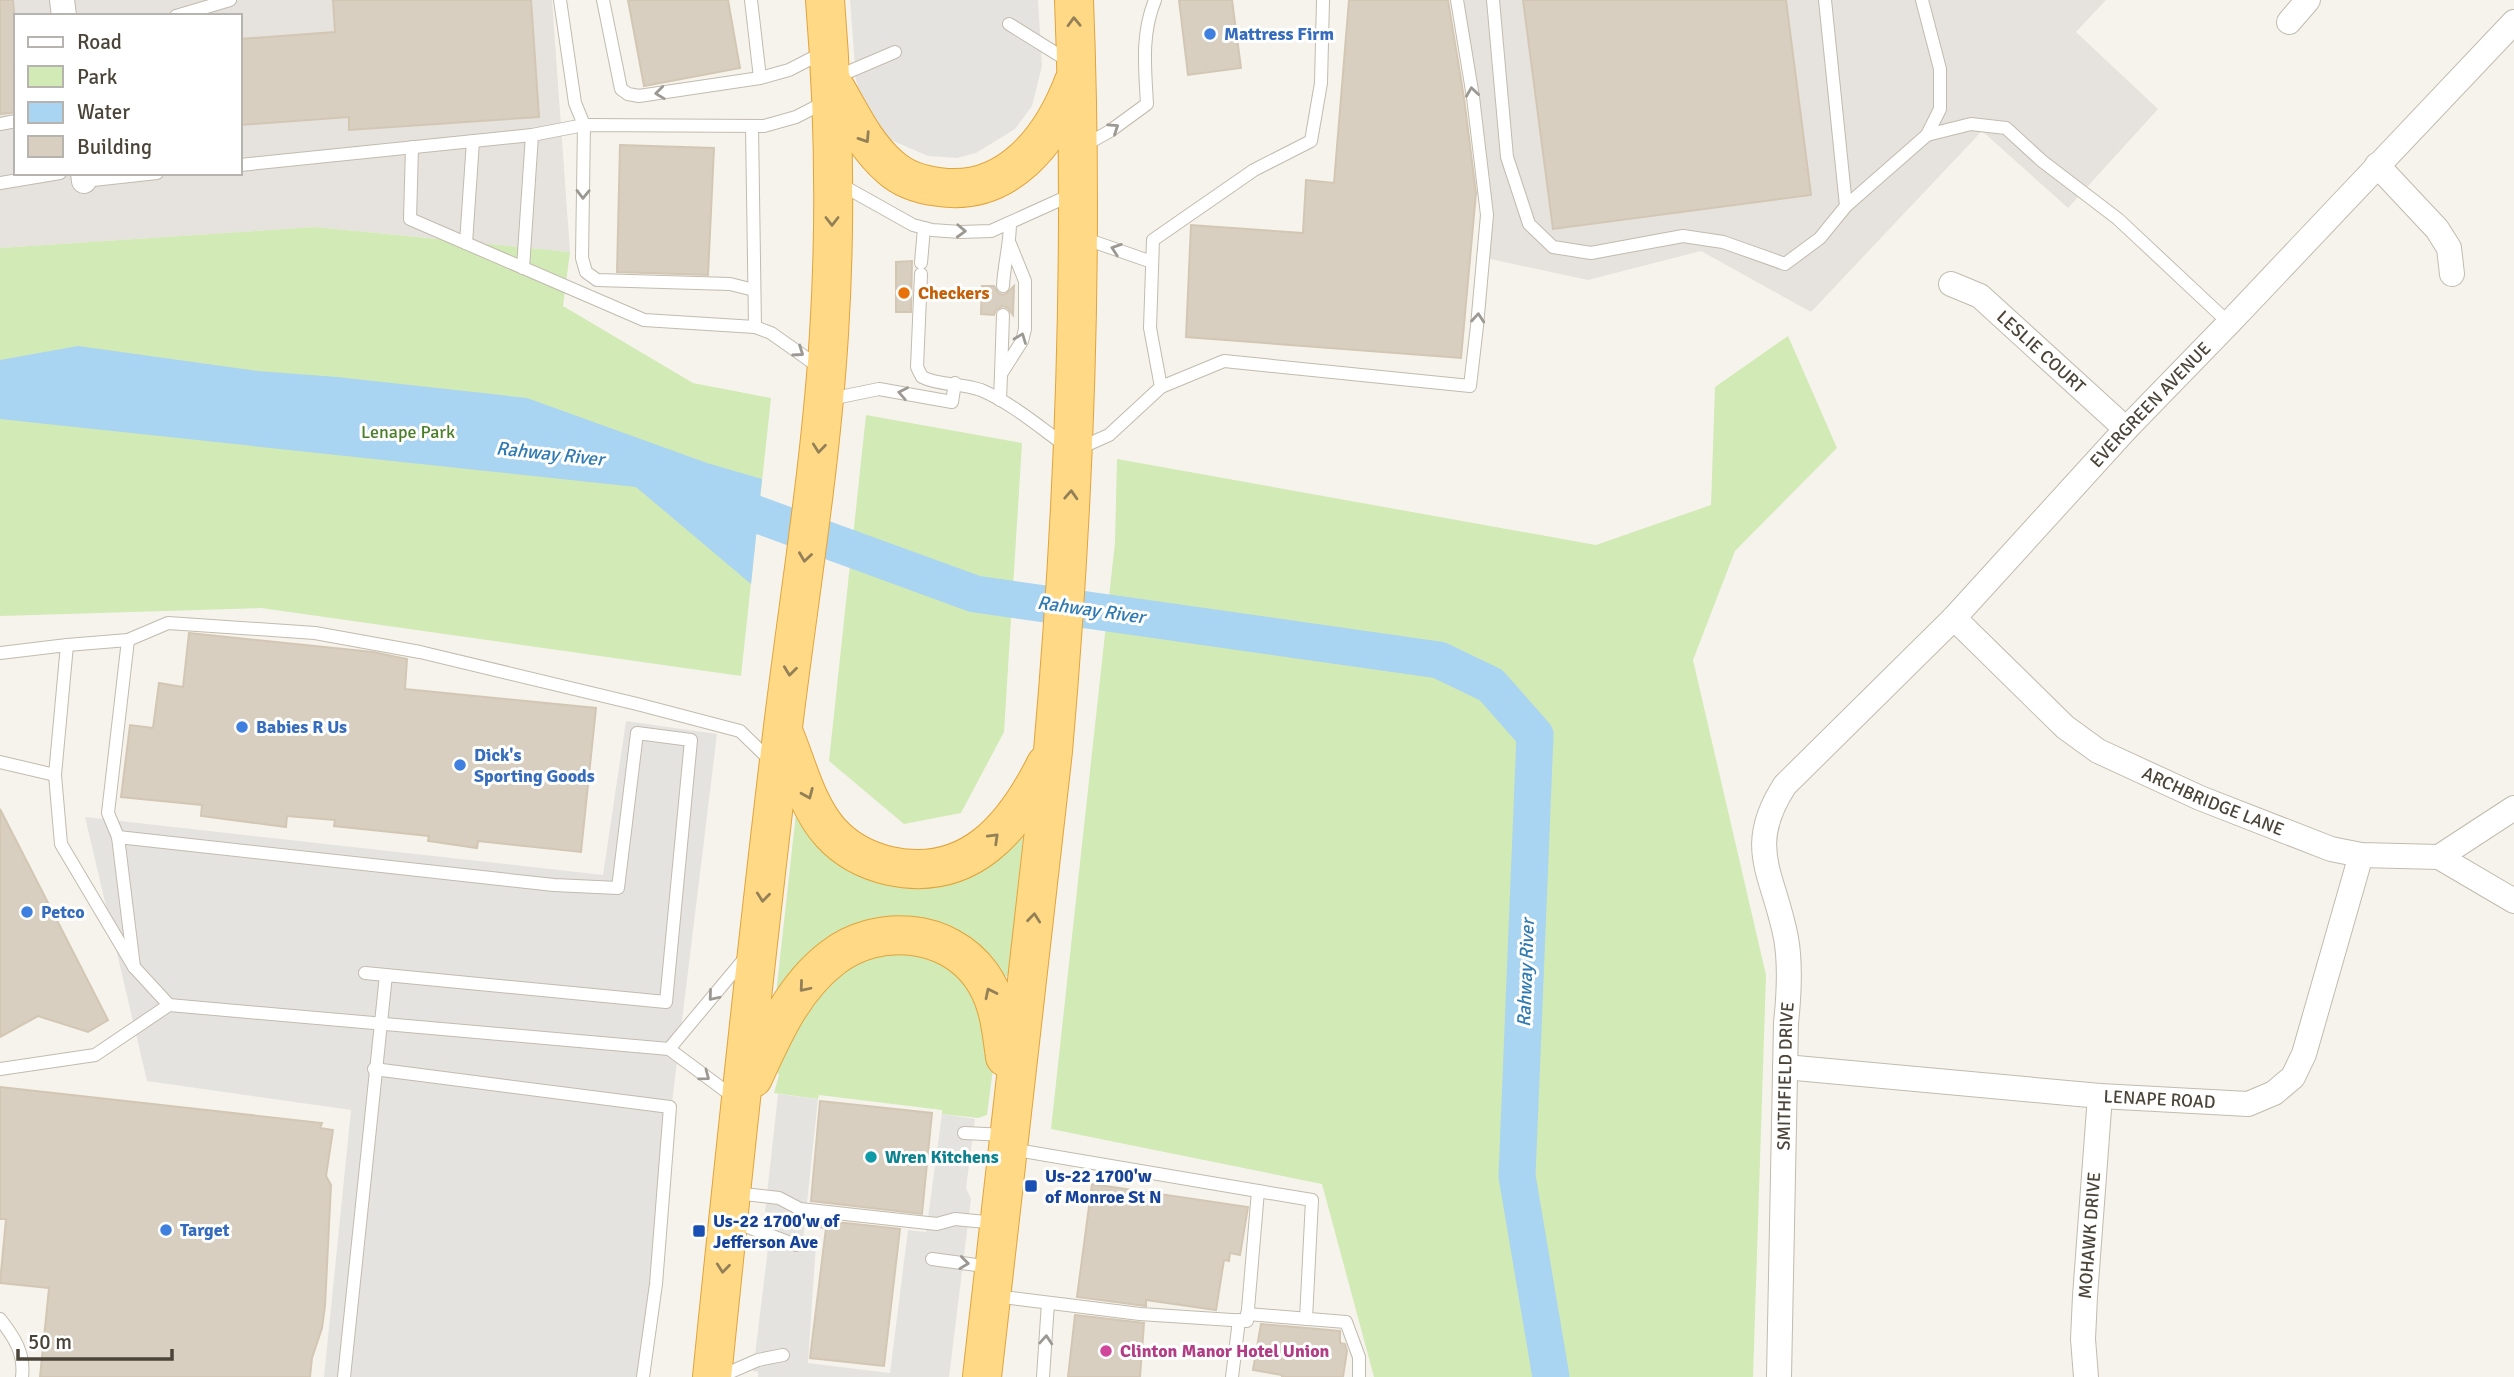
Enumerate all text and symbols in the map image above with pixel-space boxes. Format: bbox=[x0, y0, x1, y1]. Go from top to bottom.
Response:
legend bbox=[14, 14, 242, 175]
one-way arrow bbox=[1067, 17, 1082, 28]
place label: Mattress Firm bbox=[1224, 23, 1334, 45]
marker: Mattress Firm bbox=[1202, 26, 1218, 42]
text: Road bbox=[77, 29, 122, 55]
text: Park bbox=[77, 64, 118, 90]
one-way arrow bbox=[654, 86, 666, 101]
one-way arrow bbox=[1465, 86, 1480, 98]
text: Water bbox=[77, 99, 130, 125]
one-way arrow bbox=[1106, 123, 1119, 136]
one-way arrow bbox=[857, 130, 870, 143]
text: Building bbox=[77, 134, 152, 160]
one-way arrow bbox=[575, 189, 591, 199]
one-way arrow bbox=[824, 216, 840, 226]
one-way arrow bbox=[956, 224, 967, 239]
one-way arrow bbox=[1110, 243, 1122, 257]
place label: Checkers bbox=[918, 282, 989, 304]
marker: Checkers bbox=[896, 285, 912, 301]
street label: LESLIE COURT bbox=[1992, 306, 2090, 398]
one-way arrow bbox=[1470, 312, 1485, 323]
one-way arrow bbox=[1013, 332, 1027, 344]
street label: EVERGREEN AVENUE bbox=[2085, 337, 2215, 472]
one-way arrow bbox=[791, 344, 804, 356]
one-way arrow bbox=[898, 386, 909, 401]
park label: Lenape Park bbox=[361, 421, 455, 443]
water label: Rahway River bbox=[495, 436, 608, 472]
one-way arrow bbox=[812, 442, 827, 453]
one-way arrow bbox=[1063, 489, 1078, 500]
one-way arrow bbox=[797, 551, 812, 563]
water label: Rahway River bbox=[1036, 591, 1149, 630]
one-way arrow bbox=[783, 665, 798, 677]
place label: Babies R Us bbox=[256, 716, 347, 738]
marker: Babies R Us bbox=[234, 719, 250, 735]
place label: Dick's Sporting Goods bbox=[474, 744, 595, 787]
marker: Dick's Sporting Goods bbox=[452, 757, 468, 773]
street label: ARCHBRIDGE LANE bbox=[2139, 762, 2287, 841]
one-way arrow bbox=[800, 787, 814, 799]
one-way arrow bbox=[986, 833, 999, 846]
one-way arrow bbox=[755, 891, 770, 902]
place label: Petco bbox=[41, 901, 85, 923]
marker: Petco bbox=[19, 904, 35, 920]
one-way arrow bbox=[1026, 912, 1041, 924]
water label: Rahway River bbox=[1512, 916, 1540, 1028]
one-way arrow bbox=[800, 978, 812, 991]
one-way arrow bbox=[709, 988, 721, 1001]
one-way arrow bbox=[984, 988, 998, 1000]
street label: SMITHFIELD DRIVE bbox=[1772, 1001, 1799, 1151]
one-way arrow bbox=[697, 1068, 710, 1080]
street label: LENAPE ROAD bbox=[2103, 1085, 2216, 1113]
place label: Wren Kitchens bbox=[885, 1146, 999, 1168]
marker: Wren Kitchens bbox=[863, 1149, 879, 1165]
place label: Us-22 1700'w of Monroe St N bbox=[1045, 1165, 1162, 1208]
street label: MOHAWK DRIVE bbox=[2074, 1171, 2105, 1300]
marker: Us-22 1700'w of Monroe St N bbox=[1023, 1178, 1039, 1194]
place label: Us-22 1700'w of Jefferson Ave bbox=[713, 1210, 841, 1253]
place label: Target bbox=[180, 1219, 230, 1241]
marker: Target bbox=[158, 1222, 174, 1238]
marker: Us-22 1700'w of Jefferson Ave bbox=[691, 1223, 707, 1239]
one-way arrow bbox=[958, 1256, 969, 1271]
one-way arrow bbox=[716, 1263, 731, 1274]
scale bar bbox=[18, 1318, 172, 1362]
text: 50 m bbox=[28, 1329, 72, 1355]
one-way arrow bbox=[1038, 1334, 1053, 1345]
place label: Clinton Manor Hotel Union bbox=[1120, 1340, 1330, 1362]
marker: Clinton Manor Hotel Union bbox=[1098, 1343, 1114, 1359]

